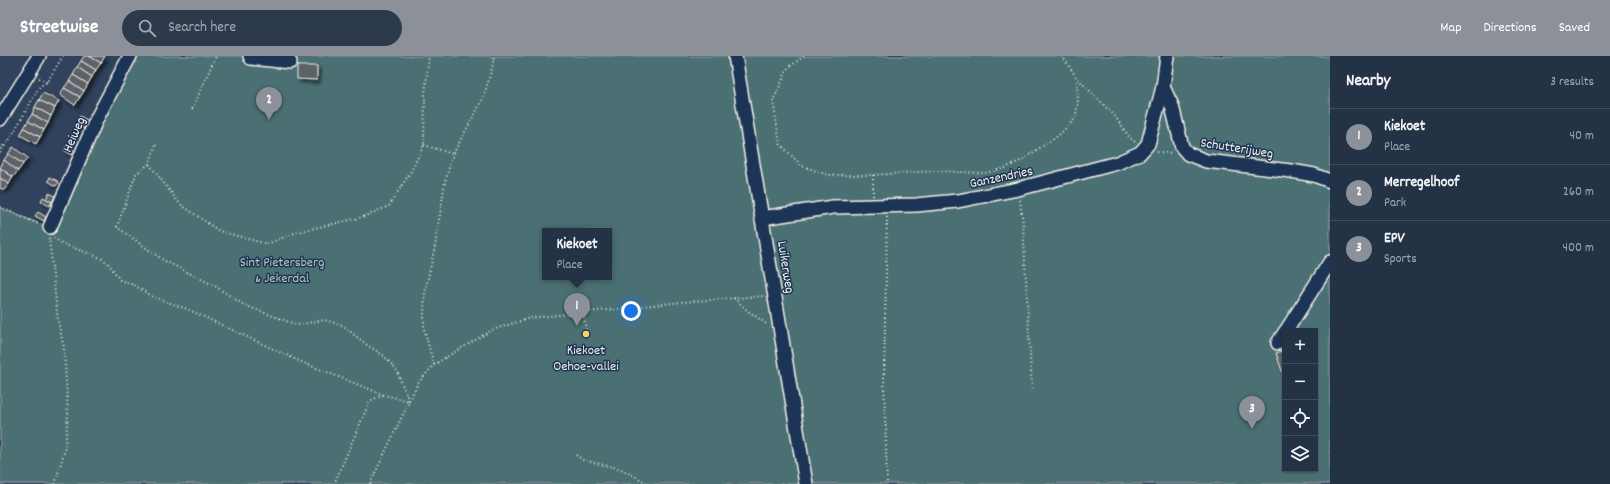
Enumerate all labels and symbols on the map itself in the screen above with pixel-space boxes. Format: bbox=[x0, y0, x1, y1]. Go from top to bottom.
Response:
pin: 2 bbox=[256, 87, 282, 120]
street label: Heiweg bbox=[58, 114, 92, 156]
street label: Schutterijweg bbox=[1199, 133, 1275, 165]
street label: Ganzendries bbox=[968, 161, 1035, 194]
street label: Luikerweg bbox=[771, 240, 799, 295]
park label: Sint Pietersberg & Jekerdal bbox=[240, 253, 324, 289]
pin: 1 bbox=[564, 293, 590, 326]
your location bbox=[621, 301, 641, 321]
marker: Kiekoet Oehoe-vallei bbox=[581, 329, 591, 339]
place label: Kiekoet Oehoe-vallei bbox=[553, 341, 619, 377]
pin: 3 bbox=[1239, 396, 1265, 429]

